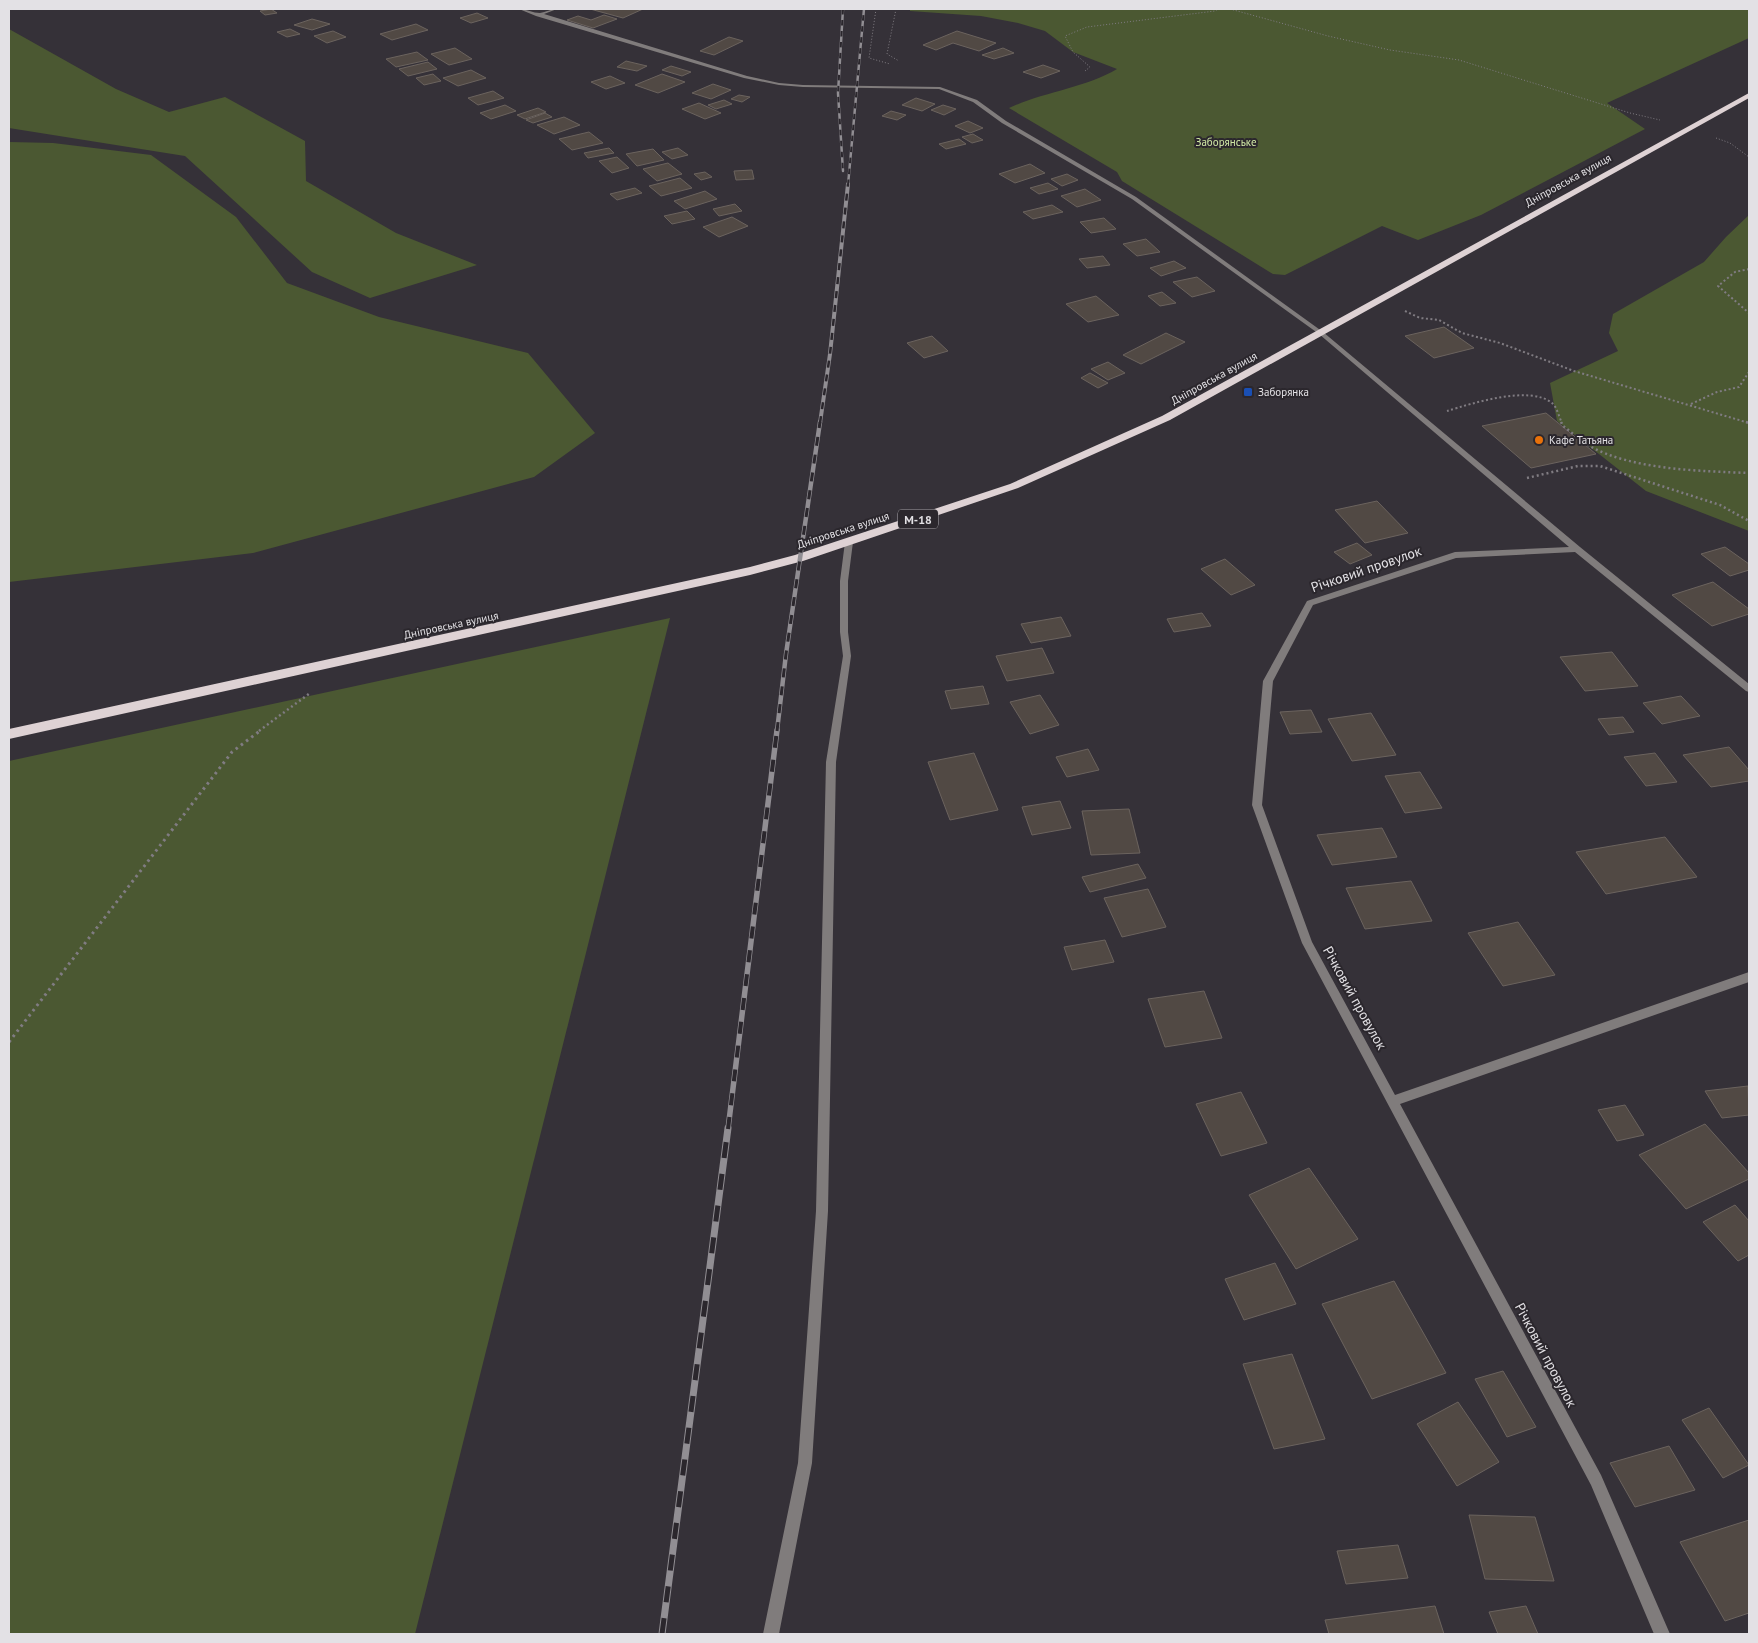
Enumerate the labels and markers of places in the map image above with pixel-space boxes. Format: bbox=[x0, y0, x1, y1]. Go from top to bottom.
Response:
place label: Заборянка bbox=[1258, 385, 1309, 399]
marker: Заборянка bbox=[1242, 386, 1254, 398]
place label: Кафе Татьяна bbox=[1549, 433, 1613, 447]
marker: Кафе Татьяна bbox=[1533, 434, 1545, 446]

